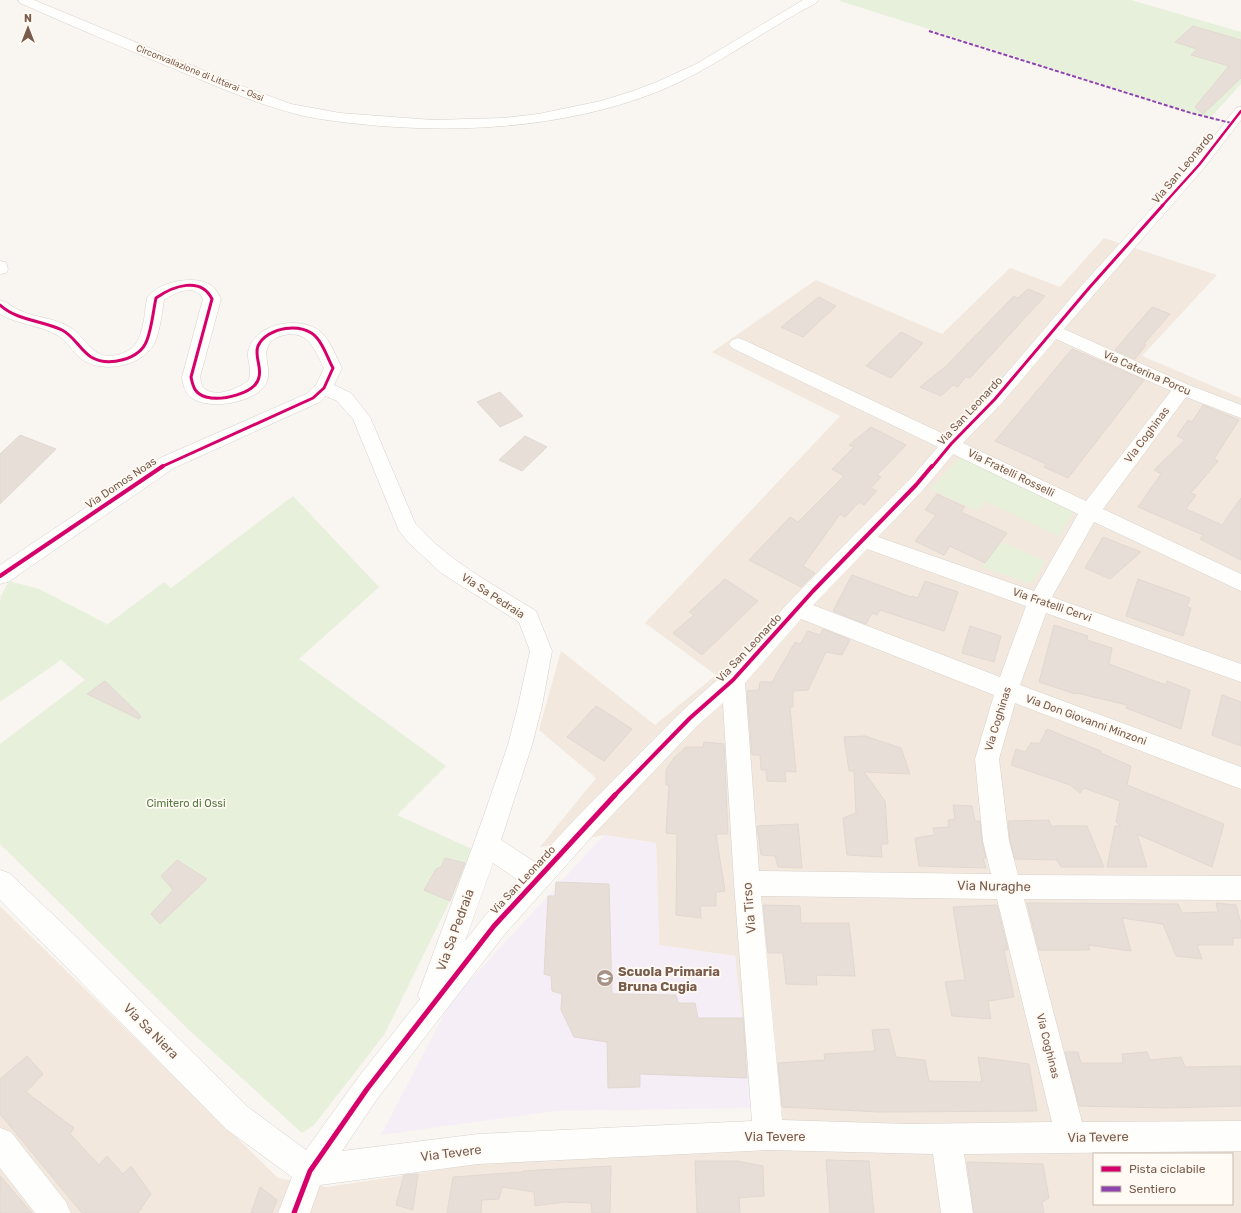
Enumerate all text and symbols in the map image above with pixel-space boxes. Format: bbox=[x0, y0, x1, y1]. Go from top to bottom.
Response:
north arrow bbox=[8, 8, 48, 48]
text: N bbox=[24, 12, 32, 25]
street label: Circonvallazione di Litterai - Ossi bbox=[135, 43, 265, 103]
street label: Via San Leonardo bbox=[1149, 130, 1217, 206]
street label: Via Caterina Porcu bbox=[1101, 348, 1193, 398]
street label: Via San Leonardo bbox=[935, 374, 1005, 448]
street label: Via Coghinas bbox=[1122, 404, 1172, 465]
street label: Via Fratelli Rosselli bbox=[965, 446, 1057, 500]
street label: Via Domos Noas bbox=[83, 454, 159, 511]
street label: Via Sa Pedraia bbox=[459, 571, 527, 621]
street label: Via Fratelli Cervi bbox=[1011, 585, 1093, 625]
street label: Via San Leonardo bbox=[714, 611, 784, 685]
street label: Via Coghinas bbox=[982, 685, 1014, 753]
street label: Via Don Giovanni Minzoni bbox=[1024, 692, 1148, 748]
park label: Cimitero di Ossi bbox=[146, 797, 226, 810]
street label: Via San Leonardo bbox=[488, 843, 558, 917]
street label: Via Nuraghe bbox=[957, 878, 1031, 895]
street label: Via Tirso bbox=[739, 882, 759, 934]
street label: Via Sa Pedraia bbox=[433, 887, 477, 973]
place label: Scuola Primaria Bruna Cugia bbox=[618, 964, 720, 994]
school or university icon: Scuola Primaria Bruna Cugia bbox=[595, 968, 615, 988]
street label: Via Sa Niera bbox=[120, 1000, 182, 1062]
street label: Via Coghinas bbox=[1034, 1012, 1062, 1080]
street label: Via Tevere bbox=[744, 1129, 806, 1144]
street label: Via Tevere bbox=[1067, 1129, 1129, 1145]
street label: Via Tevere bbox=[420, 1142, 482, 1164]
legend bbox=[1093, 1153, 1233, 1205]
text: Pista ciclabile bbox=[1129, 1162, 1206, 1176]
text: Sentiero bbox=[1129, 1182, 1176, 1196]

